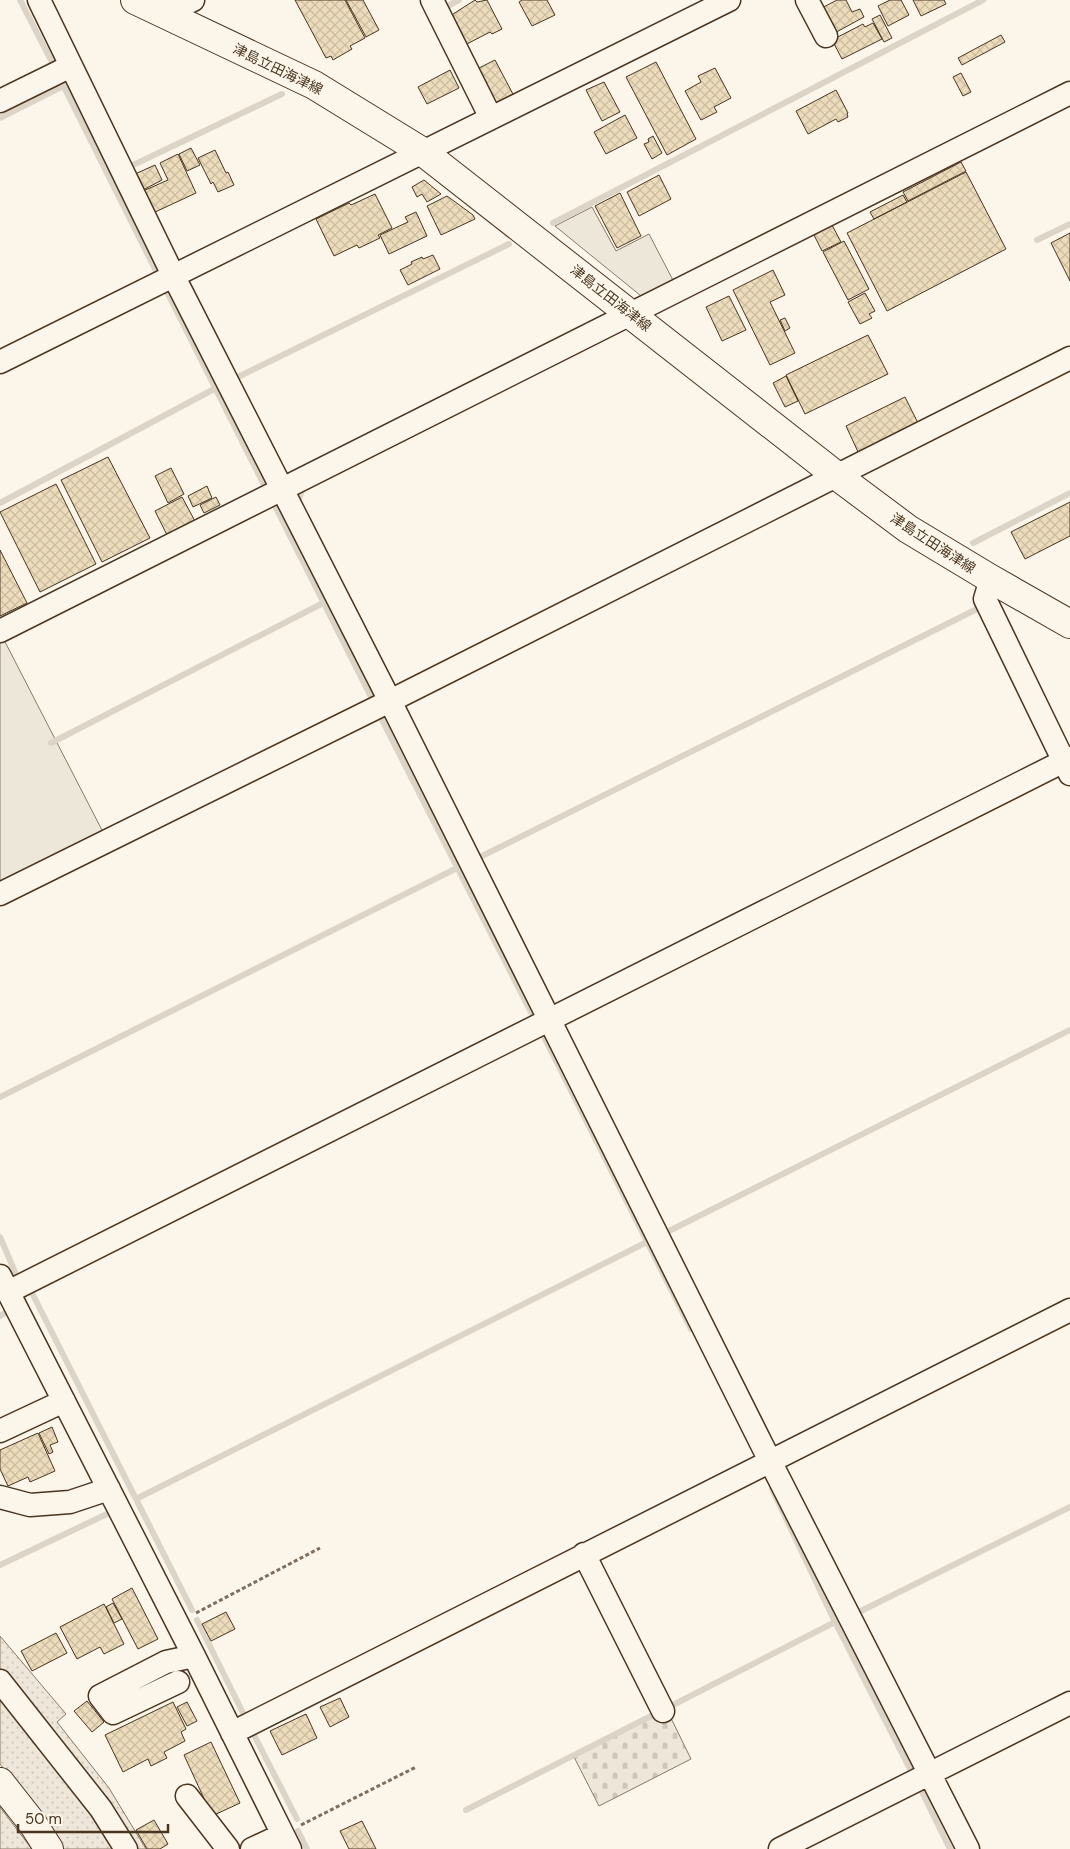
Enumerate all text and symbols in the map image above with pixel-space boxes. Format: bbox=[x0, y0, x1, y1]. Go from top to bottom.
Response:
street label: 津島立田海津線 bbox=[230, 39, 326, 99]
street label: 津島立田海津線 bbox=[567, 261, 655, 335]
street label: 津島立田海津線 bbox=[887, 509, 979, 577]
scale bar bbox=[18, 1802, 168, 1834]
text: 50 m bbox=[25, 1809, 62, 1829]

